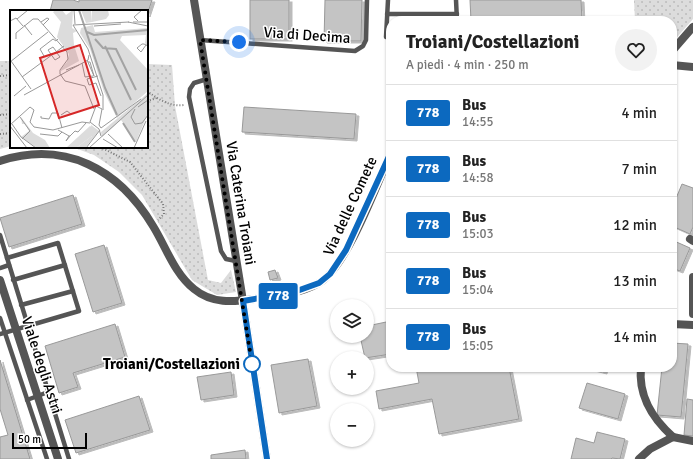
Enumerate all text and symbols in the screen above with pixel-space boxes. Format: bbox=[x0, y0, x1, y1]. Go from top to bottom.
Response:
inset map bbox=[10, 10, 148, 148]
street label: Via di Decima bbox=[263, 23, 351, 47]
button: heart bbox=[615, 29, 657, 71]
text: Troiani/Costellazioni bbox=[406, 30, 580, 54]
your location bbox=[229, 32, 249, 52]
text: A piedi · 4 min · 250 m bbox=[406, 57, 529, 73]
text: Bus bbox=[462, 96, 486, 114]
text: 778 bbox=[417, 104, 439, 121]
text: 4 min bbox=[621, 104, 657, 122]
text: 14:55 bbox=[462, 114, 494, 130]
street label: Via Caterina Troiani bbox=[222, 140, 260, 266]
text: Bus bbox=[462, 152, 486, 170]
street label: Via delle Comete bbox=[319, 154, 381, 258]
text: 778 bbox=[417, 160, 439, 177]
text: 7 min bbox=[621, 160, 657, 178]
text: 14:58 bbox=[462, 170, 494, 186]
text: Bus bbox=[462, 208, 486, 226]
text: 778 bbox=[417, 216, 439, 233]
text: 12 min bbox=[613, 216, 657, 234]
text: 15:03 bbox=[462, 226, 494, 242]
text: Bus bbox=[462, 264, 486, 282]
text: 778 bbox=[417, 272, 439, 289]
text: 13 min bbox=[613, 272, 657, 290]
text: 15:04 bbox=[462, 282, 494, 298]
line badge: 778 bbox=[255, 283, 301, 309]
text: 778 bbox=[267, 287, 289, 304]
map controls bbox=[330, 299, 374, 447]
button: layers bbox=[330, 299, 374, 343]
street label: Viale degli Astri bbox=[18, 314, 66, 416]
text: Bus bbox=[462, 320, 486, 338]
text: 778 bbox=[417, 328, 439, 345]
text: 14 min bbox=[613, 328, 657, 346]
text: 15:05 bbox=[462, 338, 494, 354]
button: + bbox=[330, 351, 374, 395]
place label: Troiani/Costellazioni bbox=[103, 355, 240, 373]
marker: Troiani/Costellazioni bbox=[243, 355, 261, 373]
button: − bbox=[330, 403, 374, 447]
scale bar bbox=[12, 431, 87, 450]
text: 50 m bbox=[18, 433, 41, 446]

